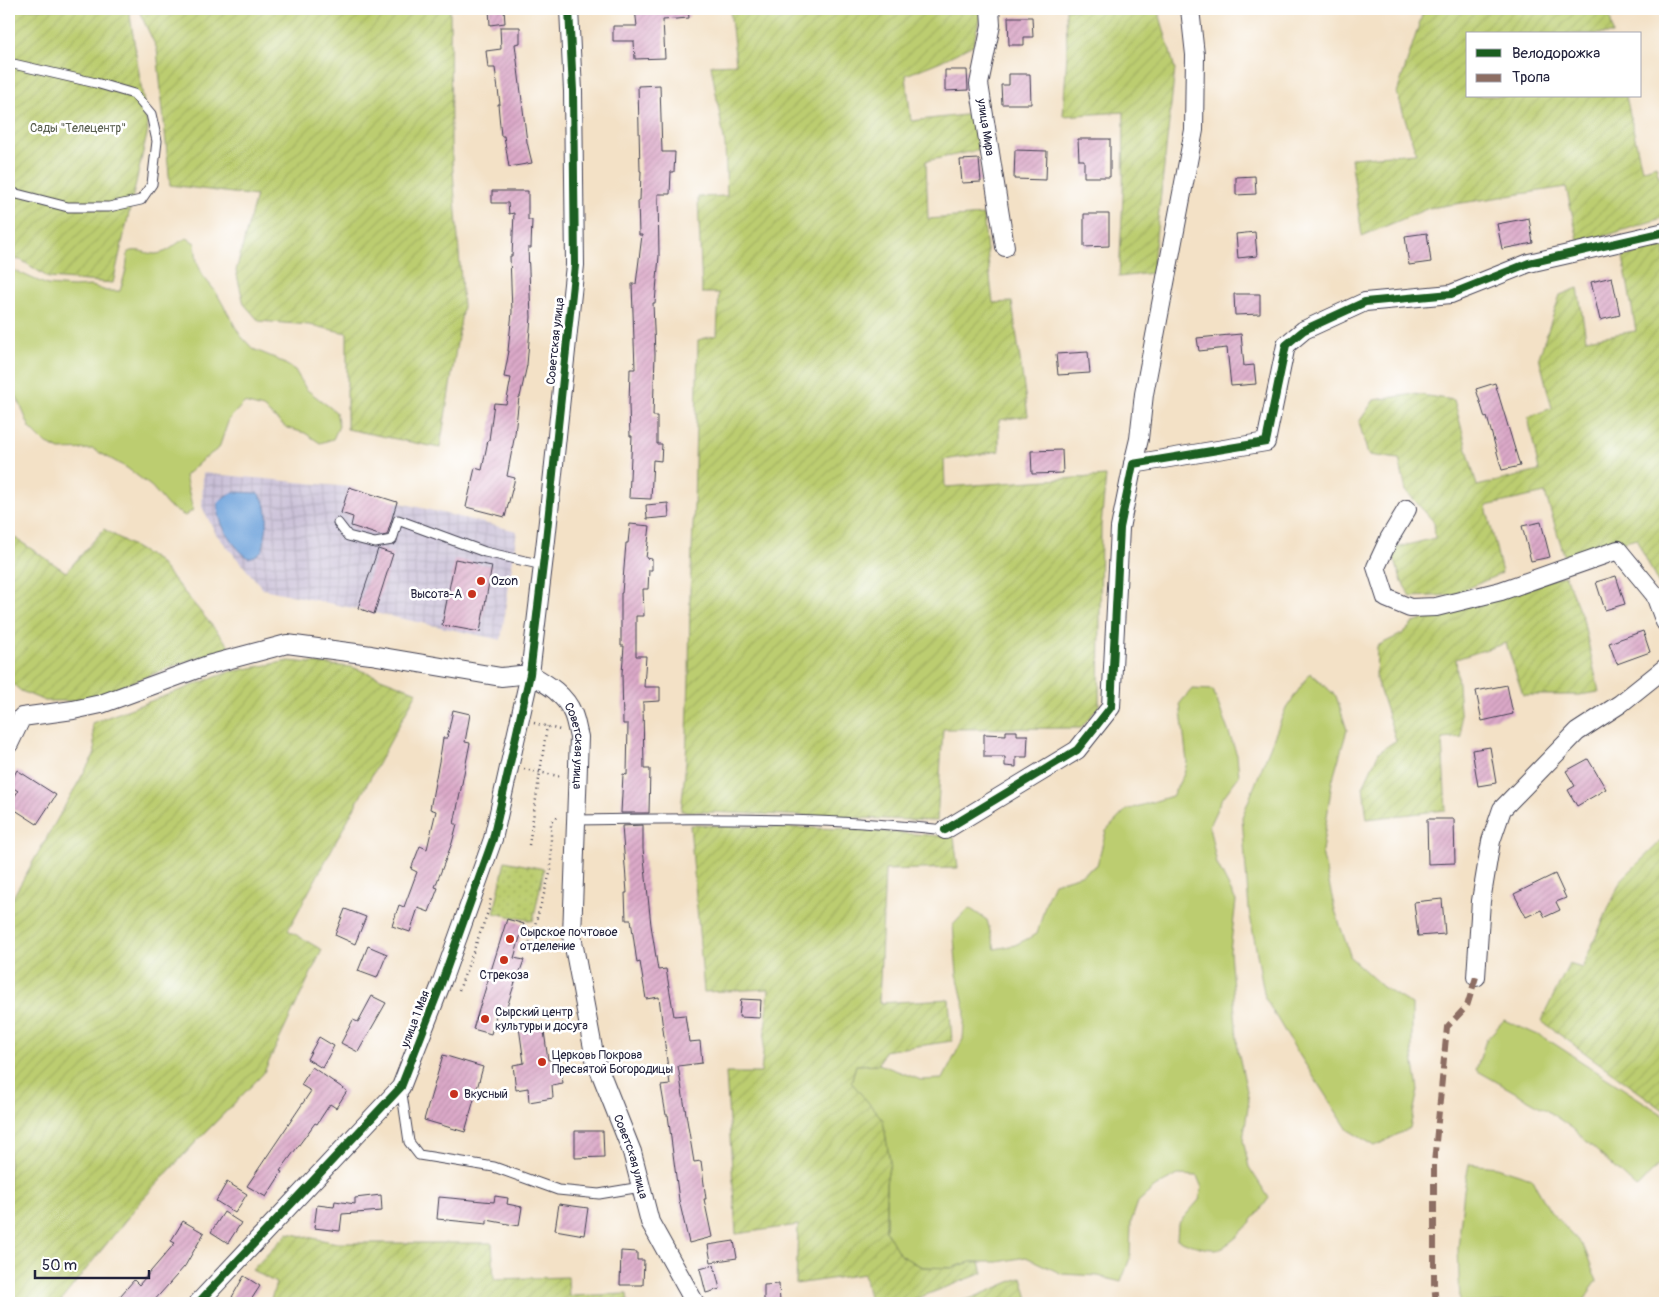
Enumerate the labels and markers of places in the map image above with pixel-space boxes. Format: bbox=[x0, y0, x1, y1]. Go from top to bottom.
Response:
place label: Ozon bbox=[491, 574, 518, 589]
marker: Ozon bbox=[475, 575, 487, 587]
place label: Высота-А bbox=[410, 587, 462, 602]
marker: Высота-А bbox=[466, 588, 478, 600]
place label: Сырское почтовое отделение bbox=[520, 925, 617, 954]
marker: Сырское почтовое отделение bbox=[504, 933, 516, 945]
marker: Стрекоза bbox=[498, 954, 510, 966]
place label: Стрекоза bbox=[480, 968, 529, 983]
place label: Сырский центр культуры и досуга bbox=[495, 1005, 588, 1034]
marker: Сырский центр культуры и досуга bbox=[479, 1013, 491, 1025]
place label: Церковь Покрова Пресвятой Богородицы bbox=[552, 1048, 674, 1077]
marker: Церковь Покрова Пресвятой Богородицы bbox=[536, 1056, 548, 1068]
place label: Вкусный bbox=[464, 1087, 508, 1102]
marker: Вкусный bbox=[448, 1088, 460, 1100]

